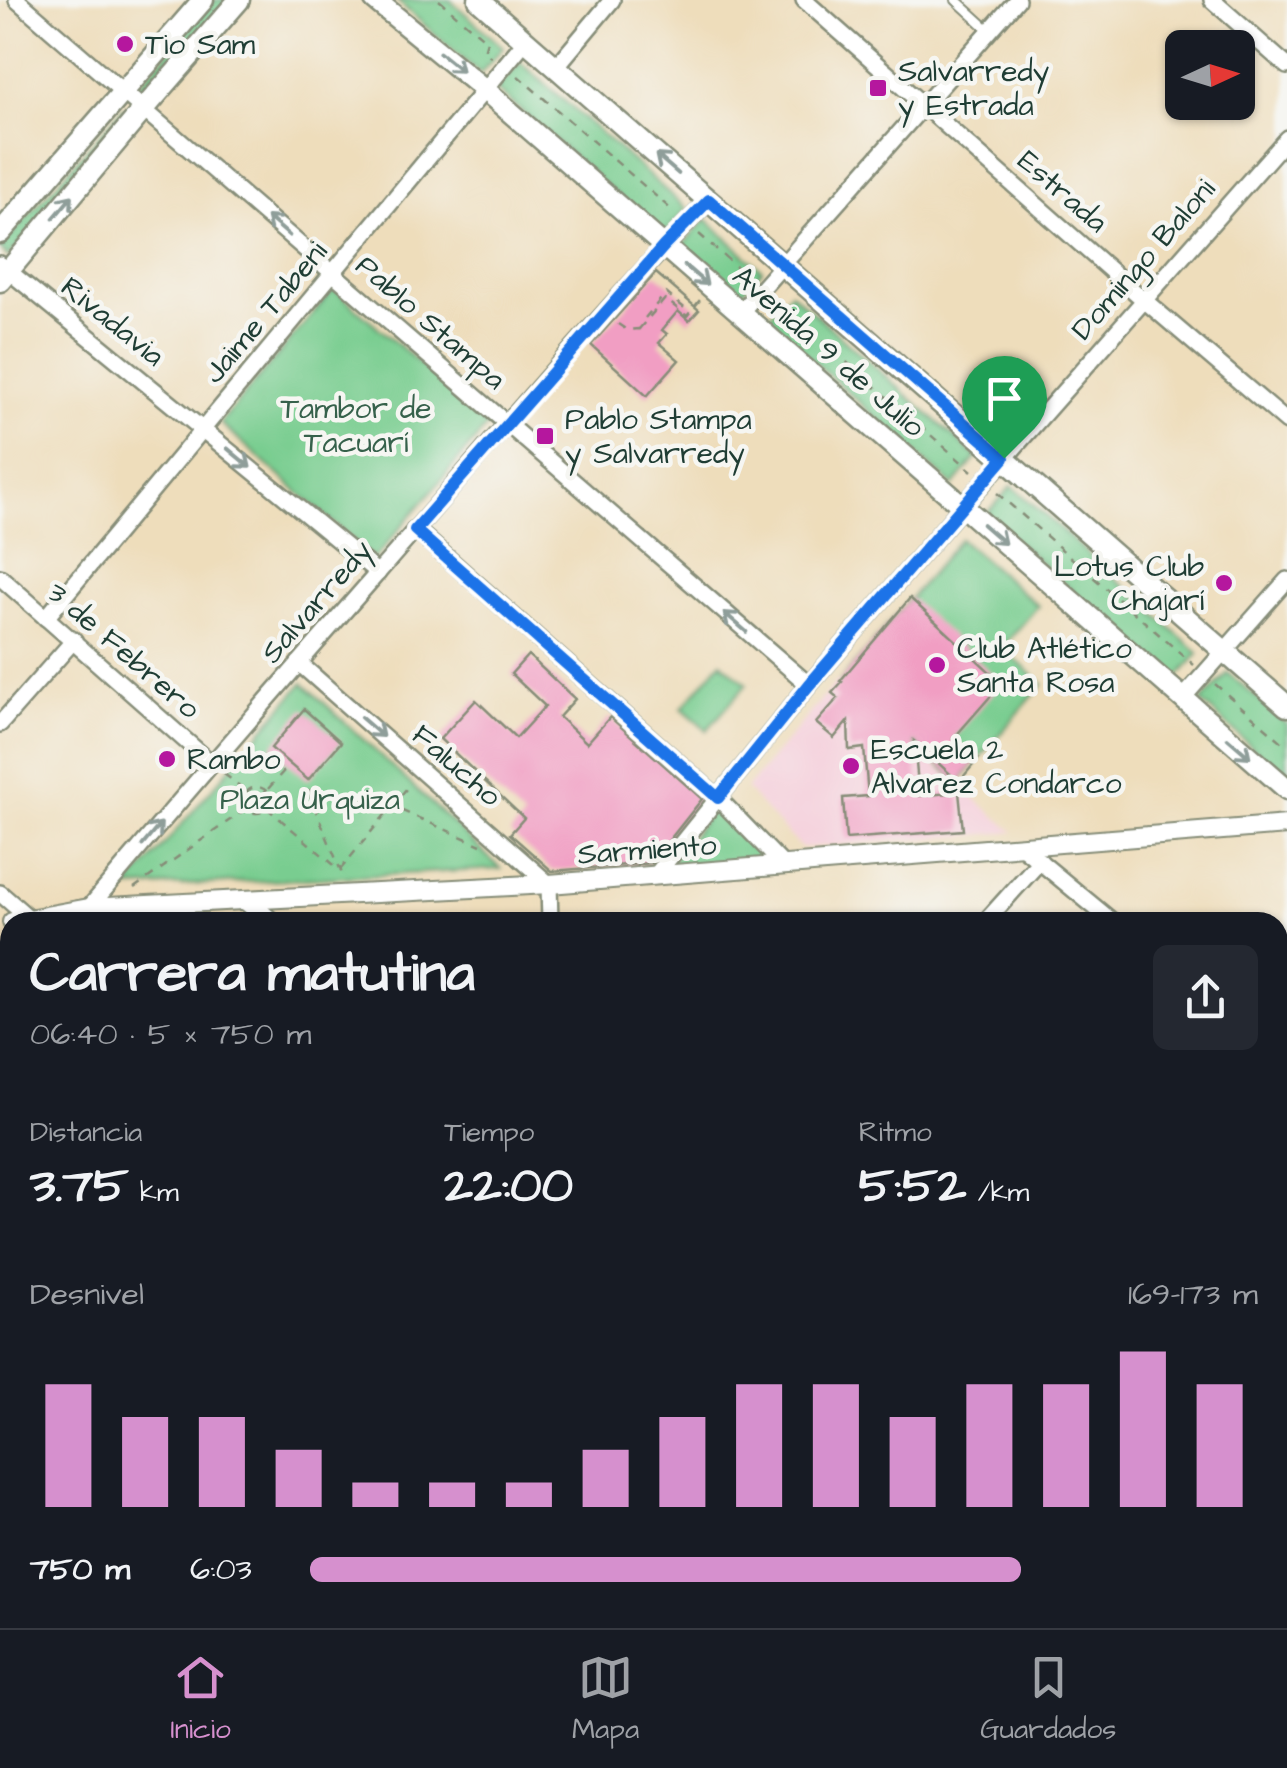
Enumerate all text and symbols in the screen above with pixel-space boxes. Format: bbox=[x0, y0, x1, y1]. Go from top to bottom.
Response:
place label: Tio Sam bbox=[145, 24, 256, 66]
north arrow bbox=[1165, 30, 1255, 120]
map controls bbox=[1165, 30, 1255, 120]
marker: Tio Sam bbox=[114, 33, 136, 55]
one-way arrow bbox=[437, 51, 463, 73]
place label: Salvarredy y Estrada bbox=[898, 51, 1049, 128]
marker: Salvarredy y Estrada bbox=[867, 77, 889, 99]
street label: Estrada bbox=[1008, 141, 1117, 243]
one-way arrow bbox=[655, 154, 681, 176]
street label: Domingo Baloni bbox=[1062, 170, 1227, 350]
one-way arrow bbox=[52, 194, 74, 220]
one-way arrow bbox=[266, 214, 291, 237]
street label: Jaime Tabeni bbox=[194, 232, 338, 393]
street label: Pablo Stampa bbox=[346, 246, 515, 400]
street label: Avenida 9 de Julio bbox=[723, 256, 934, 447]
one-way arrow bbox=[683, 263, 708, 286]
street label: Rivadavia bbox=[51, 267, 173, 377]
pin bbox=[962, 356, 1047, 459]
icon: arrive bbox=[977, 371, 1032, 426]
park label: Tambor de Tacuarí bbox=[280, 388, 432, 464]
place label: Pablo Stampa y Salvarredy bbox=[565, 399, 752, 476]
marker: Pablo Stampa y Salvarredy bbox=[534, 425, 556, 447]
one-way arrow bbox=[225, 447, 251, 469]
one-way arrow bbox=[981, 523, 1006, 546]
street label: Salvarredy bbox=[251, 531, 383, 673]
place label: Lotus Club Chajarí bbox=[1054, 546, 1204, 622]
street label: 3 de Febrero bbox=[38, 572, 209, 729]
marker: Lotus Club Chajarí bbox=[1213, 572, 1235, 594]
one-way arrow bbox=[723, 610, 748, 633]
place label: Club Atlético Santa Rosa bbox=[957, 628, 1132, 704]
marker: Club Atlético Santa Rosa bbox=[926, 654, 948, 676]
street label: Falucho bbox=[402, 715, 510, 817]
one-way arrow bbox=[359, 716, 384, 739]
place label: Escuela 2 Alvarez Condarco bbox=[871, 729, 1122, 805]
one-way arrow bbox=[1226, 736, 1251, 759]
place label: Rambo bbox=[187, 739, 281, 781]
marker: Rambo bbox=[156, 748, 178, 770]
marker: Escuela 2 Alvarez Condarco bbox=[840, 755, 862, 777]
park label: Plaza Urquiza bbox=[220, 779, 400, 821]
one-way arrow bbox=[140, 821, 162, 847]
street label: Sarmiento bbox=[576, 824, 718, 876]
text: Carrera matutina bbox=[30, 936, 475, 1012]
button: share bbox=[1153, 945, 1258, 1050]
text: 06:40 · 5 × 750 m bbox=[30, 1012, 311, 1057]
text: Distancia bbox=[30, 1113, 142, 1152]
text: Tiempo bbox=[444, 1113, 534, 1152]
text: Ritmo bbox=[859, 1113, 932, 1152]
text: 3.75 bbox=[30, 1152, 129, 1221]
text: 22:00 bbox=[444, 1152, 573, 1221]
text: 5:52 bbox=[859, 1152, 966, 1221]
text: km bbox=[129, 1173, 179, 1212]
text: /km bbox=[966, 1173, 1029, 1212]
text: Desnivel bbox=[30, 1272, 144, 1317]
text: 169–173 m bbox=[1128, 1272, 1258, 1317]
text: 750 m bbox=[30, 1547, 130, 1592]
text: 6:03 bbox=[190, 1547, 252, 1592]
tab: Inicio bbox=[171, 1650, 231, 1749]
tab: Mapa bbox=[572, 1650, 639, 1749]
tab: Guardados bbox=[980, 1650, 1116, 1749]

